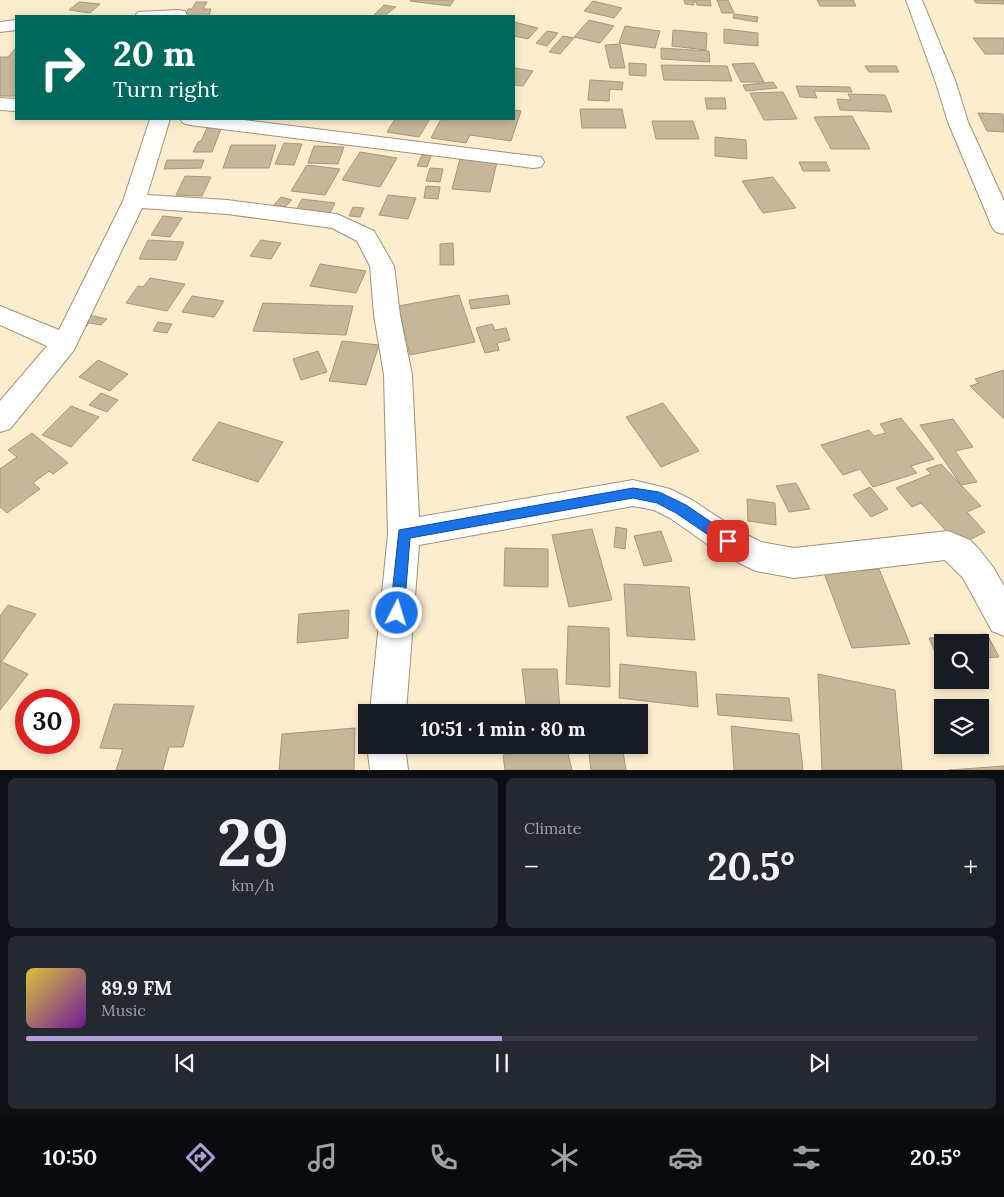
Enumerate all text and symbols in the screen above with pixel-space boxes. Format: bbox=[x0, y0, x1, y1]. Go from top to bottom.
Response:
text: 20 m bbox=[113, 31, 195, 76]
icon: right bbox=[30, 35, 95, 100]
text: Turn right bbox=[113, 75, 218, 103]
pin bbox=[707, 520, 749, 562]
icon: arrive bbox=[714, 527, 742, 555]
position arrow bbox=[370, 586, 422, 638]
map controls bbox=[934, 634, 989, 754]
button: search bbox=[934, 634, 989, 689]
speed limit sign: 30 bbox=[15, 689, 80, 754]
button: layers bbox=[934, 699, 989, 754]
text: 10:51 · 1 min · 80 m bbox=[420, 717, 586, 741]
text: 29 bbox=[217, 801, 289, 884]
text: Climate bbox=[524, 818, 581, 838]
text: 20.5° bbox=[707, 842, 795, 890]
text: − bbox=[524, 849, 539, 885]
text: + bbox=[963, 849, 978, 885]
text: km/h bbox=[231, 875, 275, 895]
text: 89.9 FM bbox=[101, 976, 172, 1000]
text: Music bbox=[101, 1000, 146, 1020]
icon: previous bbox=[171, 1049, 199, 1077]
icon: pause bbox=[488, 1049, 516, 1077]
icon: next bbox=[805, 1049, 833, 1077]
icon: directions bbox=[183, 1140, 218, 1175]
icon: music bbox=[305, 1140, 340, 1175]
icon: phone bbox=[426, 1140, 461, 1175]
icon: climate bbox=[547, 1140, 582, 1175]
icon: car bbox=[668, 1140, 703, 1175]
icon: filters bbox=[789, 1140, 824, 1175]
text: 10:50 bbox=[43, 1143, 97, 1171]
text: 20.5° bbox=[910, 1143, 961, 1171]

